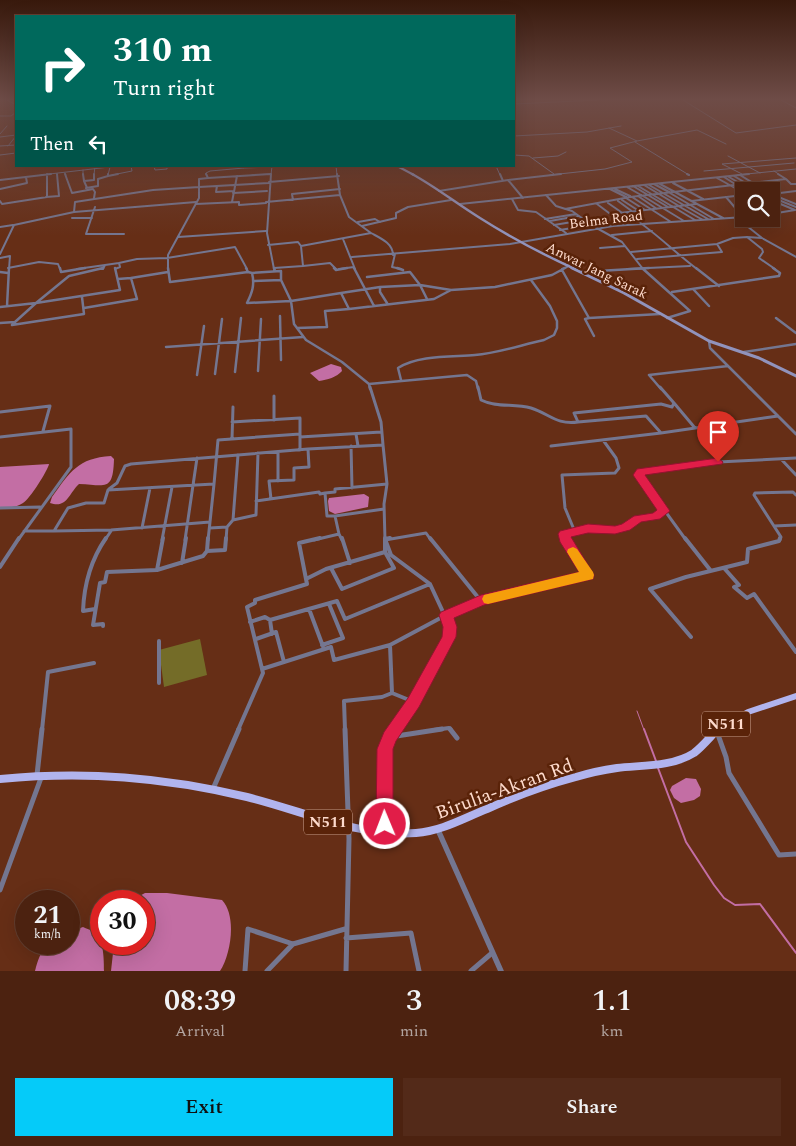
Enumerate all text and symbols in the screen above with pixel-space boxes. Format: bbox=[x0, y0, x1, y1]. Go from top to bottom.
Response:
text: 310 m bbox=[113, 24, 212, 77]
icon: right bbox=[30, 35, 95, 100]
text: Turn right bbox=[113, 72, 215, 105]
text: Then bbox=[30, 130, 74, 159]
icon: left bbox=[84, 130, 112, 158]
map controls bbox=[735, 182, 780, 227]
button: search bbox=[735, 182, 780, 227]
street label: Belma Road bbox=[568, 205, 644, 234]
street label: Anwar Jang Sarak bbox=[542, 237, 651, 304]
pin bbox=[697, 411, 739, 462]
icon: arrive bbox=[704, 418, 732, 446]
road number: N511 bbox=[702, 712, 750, 736]
street label: Birulia-Akran Rd bbox=[432, 751, 577, 828]
position arrow bbox=[358, 797, 410, 849]
road number: N511 bbox=[304, 810, 352, 834]
speed limit sign: 30 bbox=[90, 890, 155, 955]
text: 21 bbox=[33, 897, 62, 935]
text: km/h bbox=[34, 925, 61, 944]
text: 08:39 bbox=[164, 978, 236, 1024]
text: 3 bbox=[406, 978, 422, 1024]
text: 1.1 bbox=[592, 978, 632, 1024]
text: Arrival bbox=[175, 1019, 225, 1043]
text: min bbox=[400, 1019, 428, 1043]
text: km bbox=[601, 1019, 623, 1043]
button: Exit bbox=[15, 1078, 393, 1136]
button: Share bbox=[403, 1078, 781, 1136]

